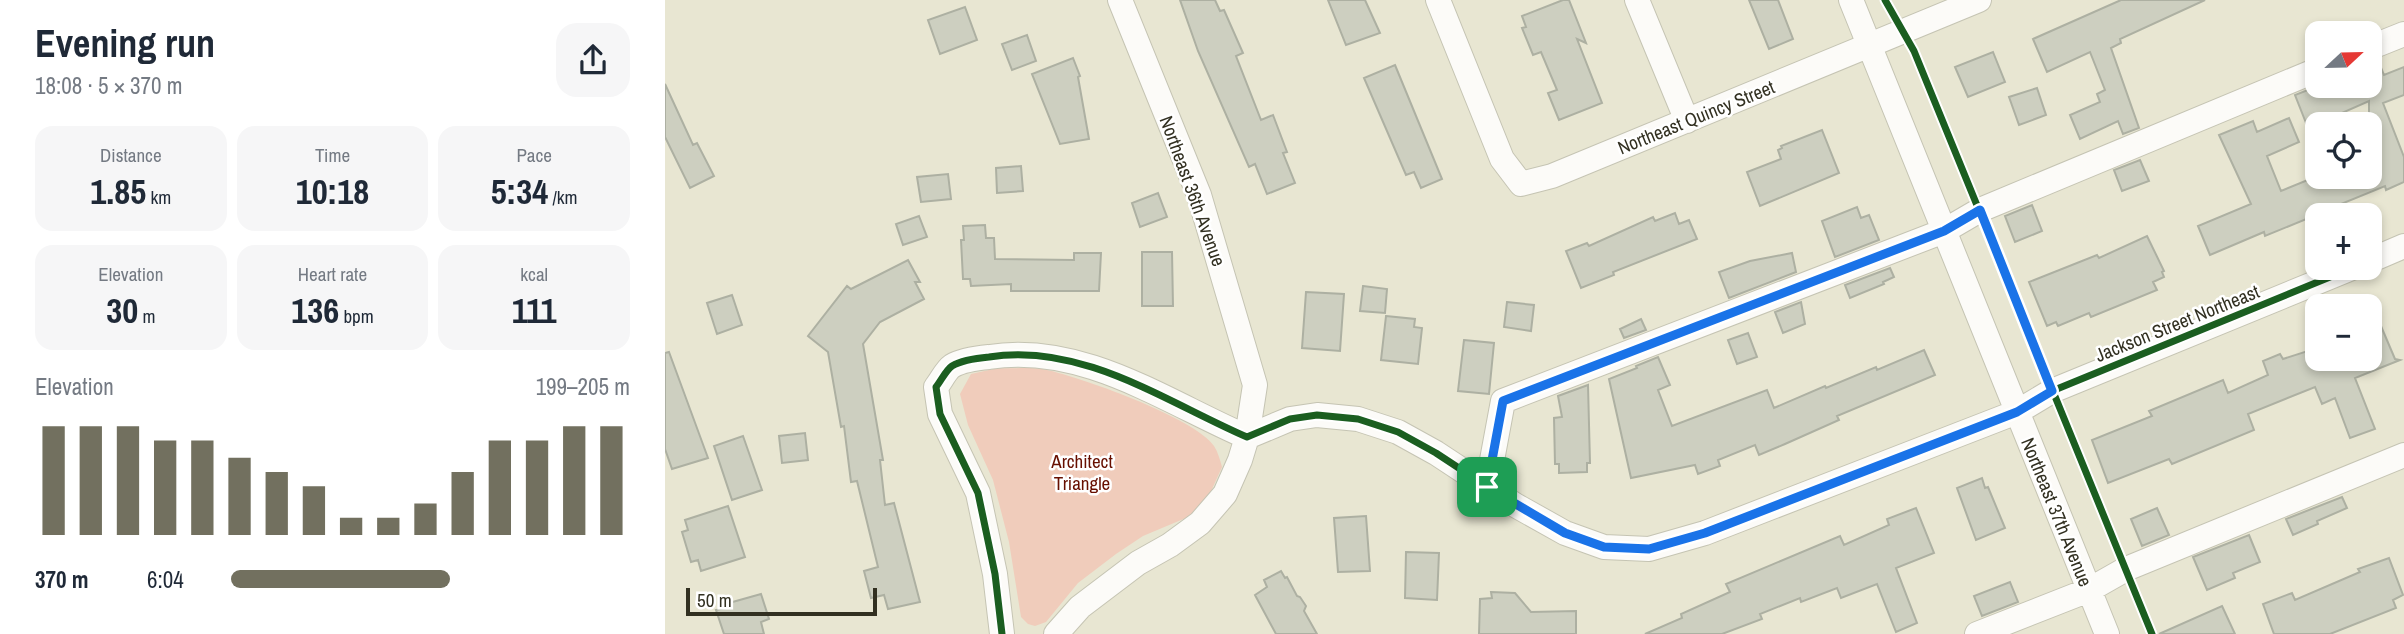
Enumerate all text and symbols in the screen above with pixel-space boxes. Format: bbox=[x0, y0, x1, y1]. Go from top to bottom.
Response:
text: Evening run bbox=[35, 18, 215, 69]
north arrow bbox=[2305, 21, 2382, 98]
map controls bbox=[2305, 21, 2382, 371]
button: share bbox=[556, 23, 630, 97]
text: 18:08 · 5 × 370 m bbox=[35, 70, 182, 101]
street label: Northeast Quincy Street bbox=[1614, 73, 1779, 160]
street label: Northeast 36th Avenue bbox=[1154, 112, 1232, 270]
button: locate bbox=[2305, 112, 2382, 189]
text: Distance bbox=[100, 142, 162, 168]
text: Time bbox=[315, 142, 350, 168]
text: Pace bbox=[516, 142, 552, 168]
text: 1.85 bbox=[90, 168, 146, 215]
text: 10:18 bbox=[296, 168, 369, 215]
text: 5:34 bbox=[491, 168, 548, 215]
text: km bbox=[146, 184, 171, 210]
text: /km bbox=[548, 184, 578, 210]
button: + bbox=[2305, 203, 2382, 280]
text: Elevation bbox=[98, 261, 163, 287]
text: Heart rate bbox=[298, 261, 367, 287]
text: kcal bbox=[520, 261, 548, 287]
street label: Jackson Street Northeast bbox=[2091, 278, 2264, 368]
text: 30 bbox=[106, 287, 138, 334]
text: 136 bbox=[291, 287, 339, 334]
text: 111 bbox=[512, 287, 557, 334]
button: − bbox=[2305, 294, 2382, 371]
text: m bbox=[138, 303, 155, 329]
text: bpm bbox=[339, 303, 374, 329]
text: Elevation bbox=[35, 371, 114, 402]
text: 199–205 m bbox=[536, 371, 630, 402]
street label: Northeast 37th Avenue bbox=[2015, 434, 2099, 590]
park label: Architect Triangle bbox=[1050, 448, 1113, 496]
pin bbox=[1457, 457, 1517, 517]
icon: arrive bbox=[1468, 468, 1506, 506]
text: 370 m bbox=[35, 564, 88, 595]
text: 6:04 bbox=[147, 564, 184, 595]
scale bar bbox=[686, 585, 877, 617]
text: 50 m bbox=[697, 587, 732, 613]

